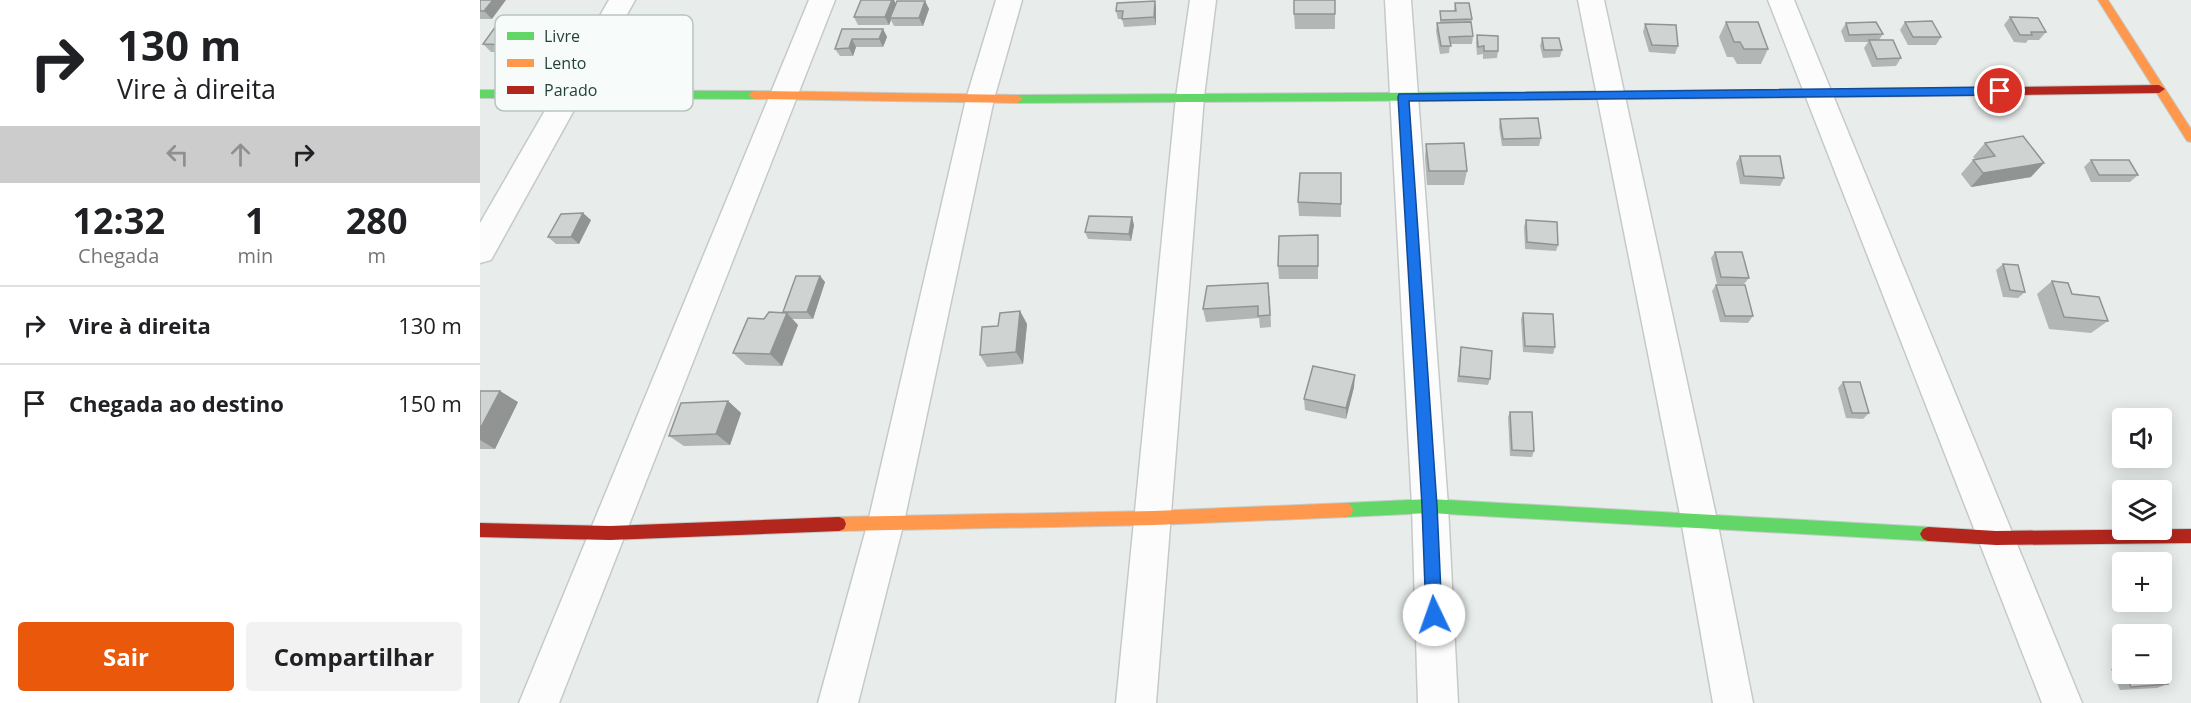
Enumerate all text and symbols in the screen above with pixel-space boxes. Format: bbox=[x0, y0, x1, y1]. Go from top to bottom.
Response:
legend bbox=[495, 15, 693, 111]
text: 130 m bbox=[117, 16, 241, 73]
icon: right bbox=[18, 24, 96, 102]
text: Livre bbox=[544, 25, 580, 47]
text: Lento bbox=[544, 52, 586, 74]
pin bbox=[1974, 65, 2025, 116]
text: Vire à direita bbox=[117, 70, 276, 107]
icon: arrive bbox=[1983, 74, 2016, 107]
text: Parado bbox=[544, 79, 597, 101]
icon: left bbox=[161, 138, 194, 171]
icon: ahead bbox=[224, 138, 257, 171]
icon: right bbox=[287, 138, 320, 171]
text: 12:32 bbox=[72, 196, 165, 245]
text: 1 bbox=[245, 196, 266, 245]
text: 280 bbox=[346, 196, 408, 245]
text: Chegada bbox=[78, 242, 159, 269]
text: min bbox=[237, 242, 273, 269]
text: m bbox=[367, 242, 386, 269]
icon: right bbox=[18, 309, 51, 342]
text: Vire à direita bbox=[69, 310, 211, 340]
text: 130 m bbox=[398, 310, 462, 340]
icon: arrive bbox=[18, 387, 51, 420]
text: Chegada ao destino bbox=[69, 388, 284, 418]
text: 150 m bbox=[398, 388, 462, 418]
map controls bbox=[2112, 408, 2172, 684]
button: sound bbox=[2112, 408, 2172, 468]
button: layers bbox=[2112, 480, 2172, 540]
button: + bbox=[2112, 552, 2172, 612]
position arrow bbox=[1402, 583, 1466, 647]
button: Sair bbox=[18, 622, 234, 691]
button: Compartilhar bbox=[246, 622, 462, 691]
button: − bbox=[2112, 624, 2172, 684]

